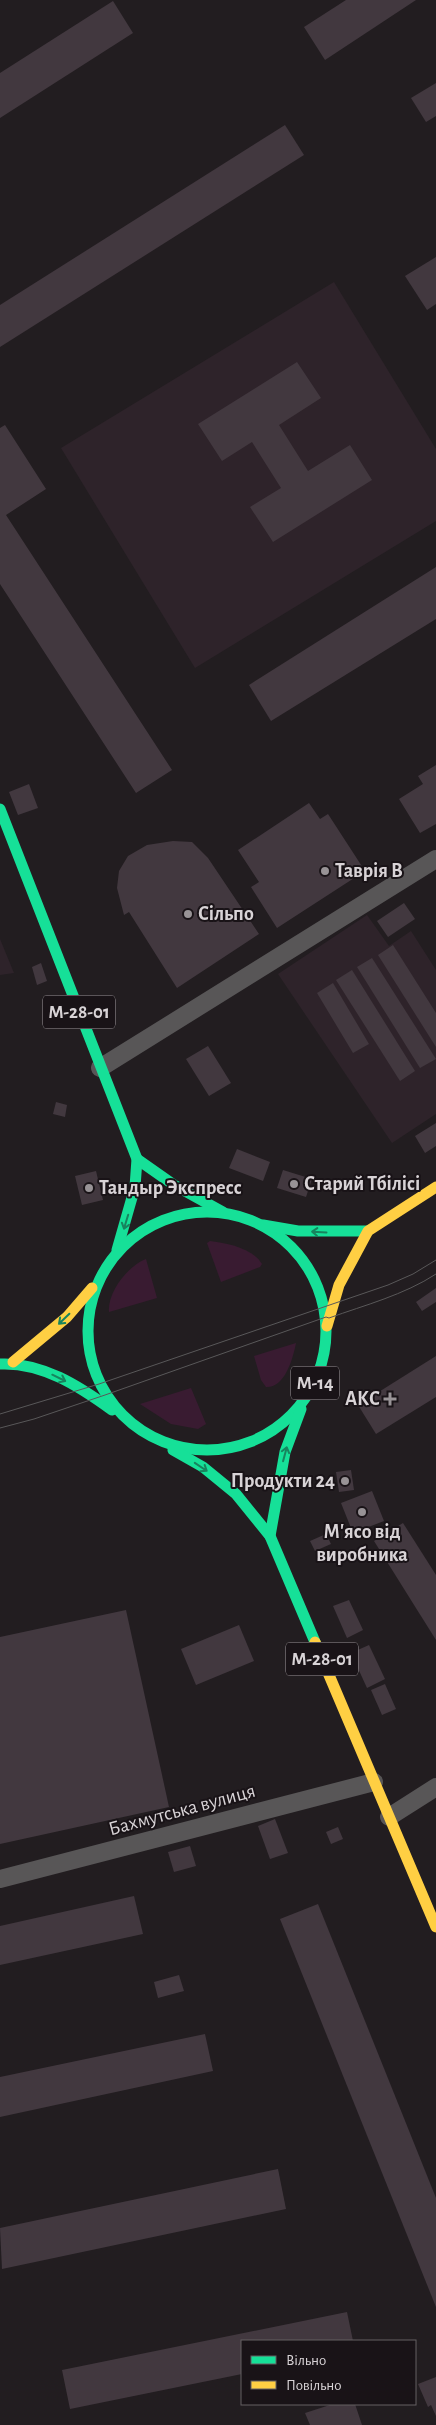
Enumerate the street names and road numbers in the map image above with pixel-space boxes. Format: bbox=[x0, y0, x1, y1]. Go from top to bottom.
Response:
road number: М-28-01 bbox=[43, 996, 115, 1028]
road number: М-14 bbox=[291, 1366, 339, 1400]
road number: М-28-01 bbox=[286, 1642, 358, 1676]
street label: Бахмутська вулиця bbox=[106, 1781, 258, 1839]

